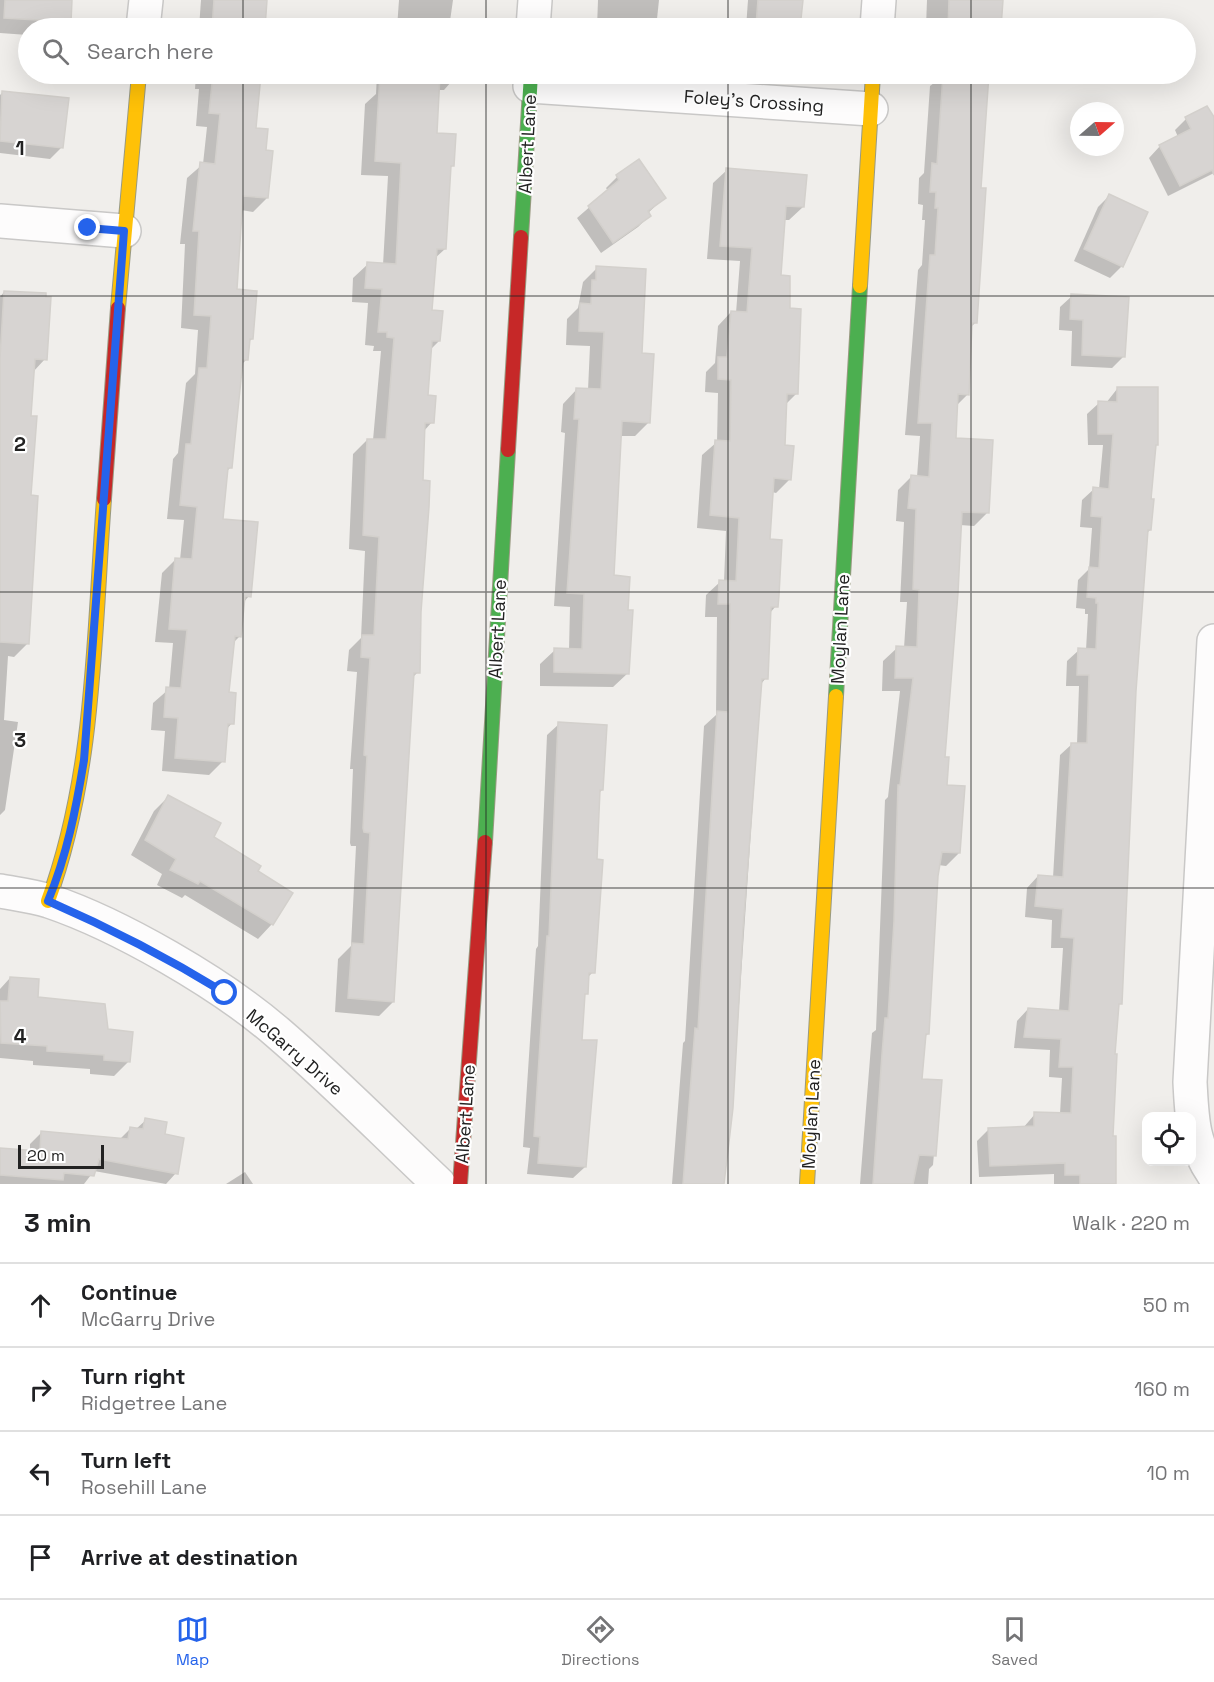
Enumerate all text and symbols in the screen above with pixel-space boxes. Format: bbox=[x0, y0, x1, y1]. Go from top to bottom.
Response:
search box bbox=[18, 18, 1196, 84]
icon: search bbox=[39, 35, 72, 68]
text: Search here bbox=[87, 37, 214, 65]
street label: Foley's Crossing bbox=[683, 85, 825, 117]
street label: Albert Lane bbox=[513, 94, 541, 194]
north arrow bbox=[1070, 102, 1124, 156]
text: 1 bbox=[15, 135, 25, 161]
route end bbox=[74, 214, 100, 240]
text: 2 bbox=[14, 431, 26, 457]
street label: Moylan Lane bbox=[826, 573, 854, 685]
street label: Albert Lane bbox=[483, 579, 511, 679]
text: 3 bbox=[14, 727, 26, 753]
route start bbox=[211, 979, 237, 1005]
street label: McGarry Drive bbox=[242, 1004, 348, 1100]
text: 4 bbox=[14, 1023, 27, 1049]
street label: Moylan Lane bbox=[797, 1058, 825, 1170]
street label: Albert Lane bbox=[450, 1064, 480, 1164]
map controls bbox=[1142, 1112, 1196, 1166]
button: locate bbox=[1142, 1112, 1196, 1166]
scale bar bbox=[18, 1142, 104, 1170]
text: 20 m bbox=[27, 1145, 65, 1166]
text: 3 min bbox=[24, 1206, 92, 1240]
text: Walk · 220 m bbox=[1072, 1210, 1190, 1236]
text: Continue bbox=[81, 1278, 177, 1306]
icon: ahead bbox=[24, 1289, 57, 1322]
text: 50 m bbox=[1143, 1292, 1190, 1318]
text: McGarry Drive bbox=[81, 1306, 215, 1332]
text: Turn right bbox=[81, 1362, 186, 1390]
icon: right bbox=[24, 1373, 57, 1406]
text: 160 m bbox=[1134, 1376, 1190, 1402]
text: Ridgetree Lane bbox=[81, 1390, 227, 1416]
text: Turn left bbox=[81, 1446, 171, 1474]
icon: left bbox=[24, 1457, 57, 1490]
text: 10 m bbox=[1146, 1460, 1190, 1486]
text: Rosehill Lane bbox=[81, 1474, 207, 1500]
icon: arrive bbox=[24, 1541, 57, 1574]
text: Arrive at destination bbox=[81, 1543, 298, 1571]
tab: Map bbox=[176, 1613, 209, 1670]
tab: Directions bbox=[561, 1613, 640, 1670]
tab: Saved bbox=[991, 1613, 1038, 1670]

